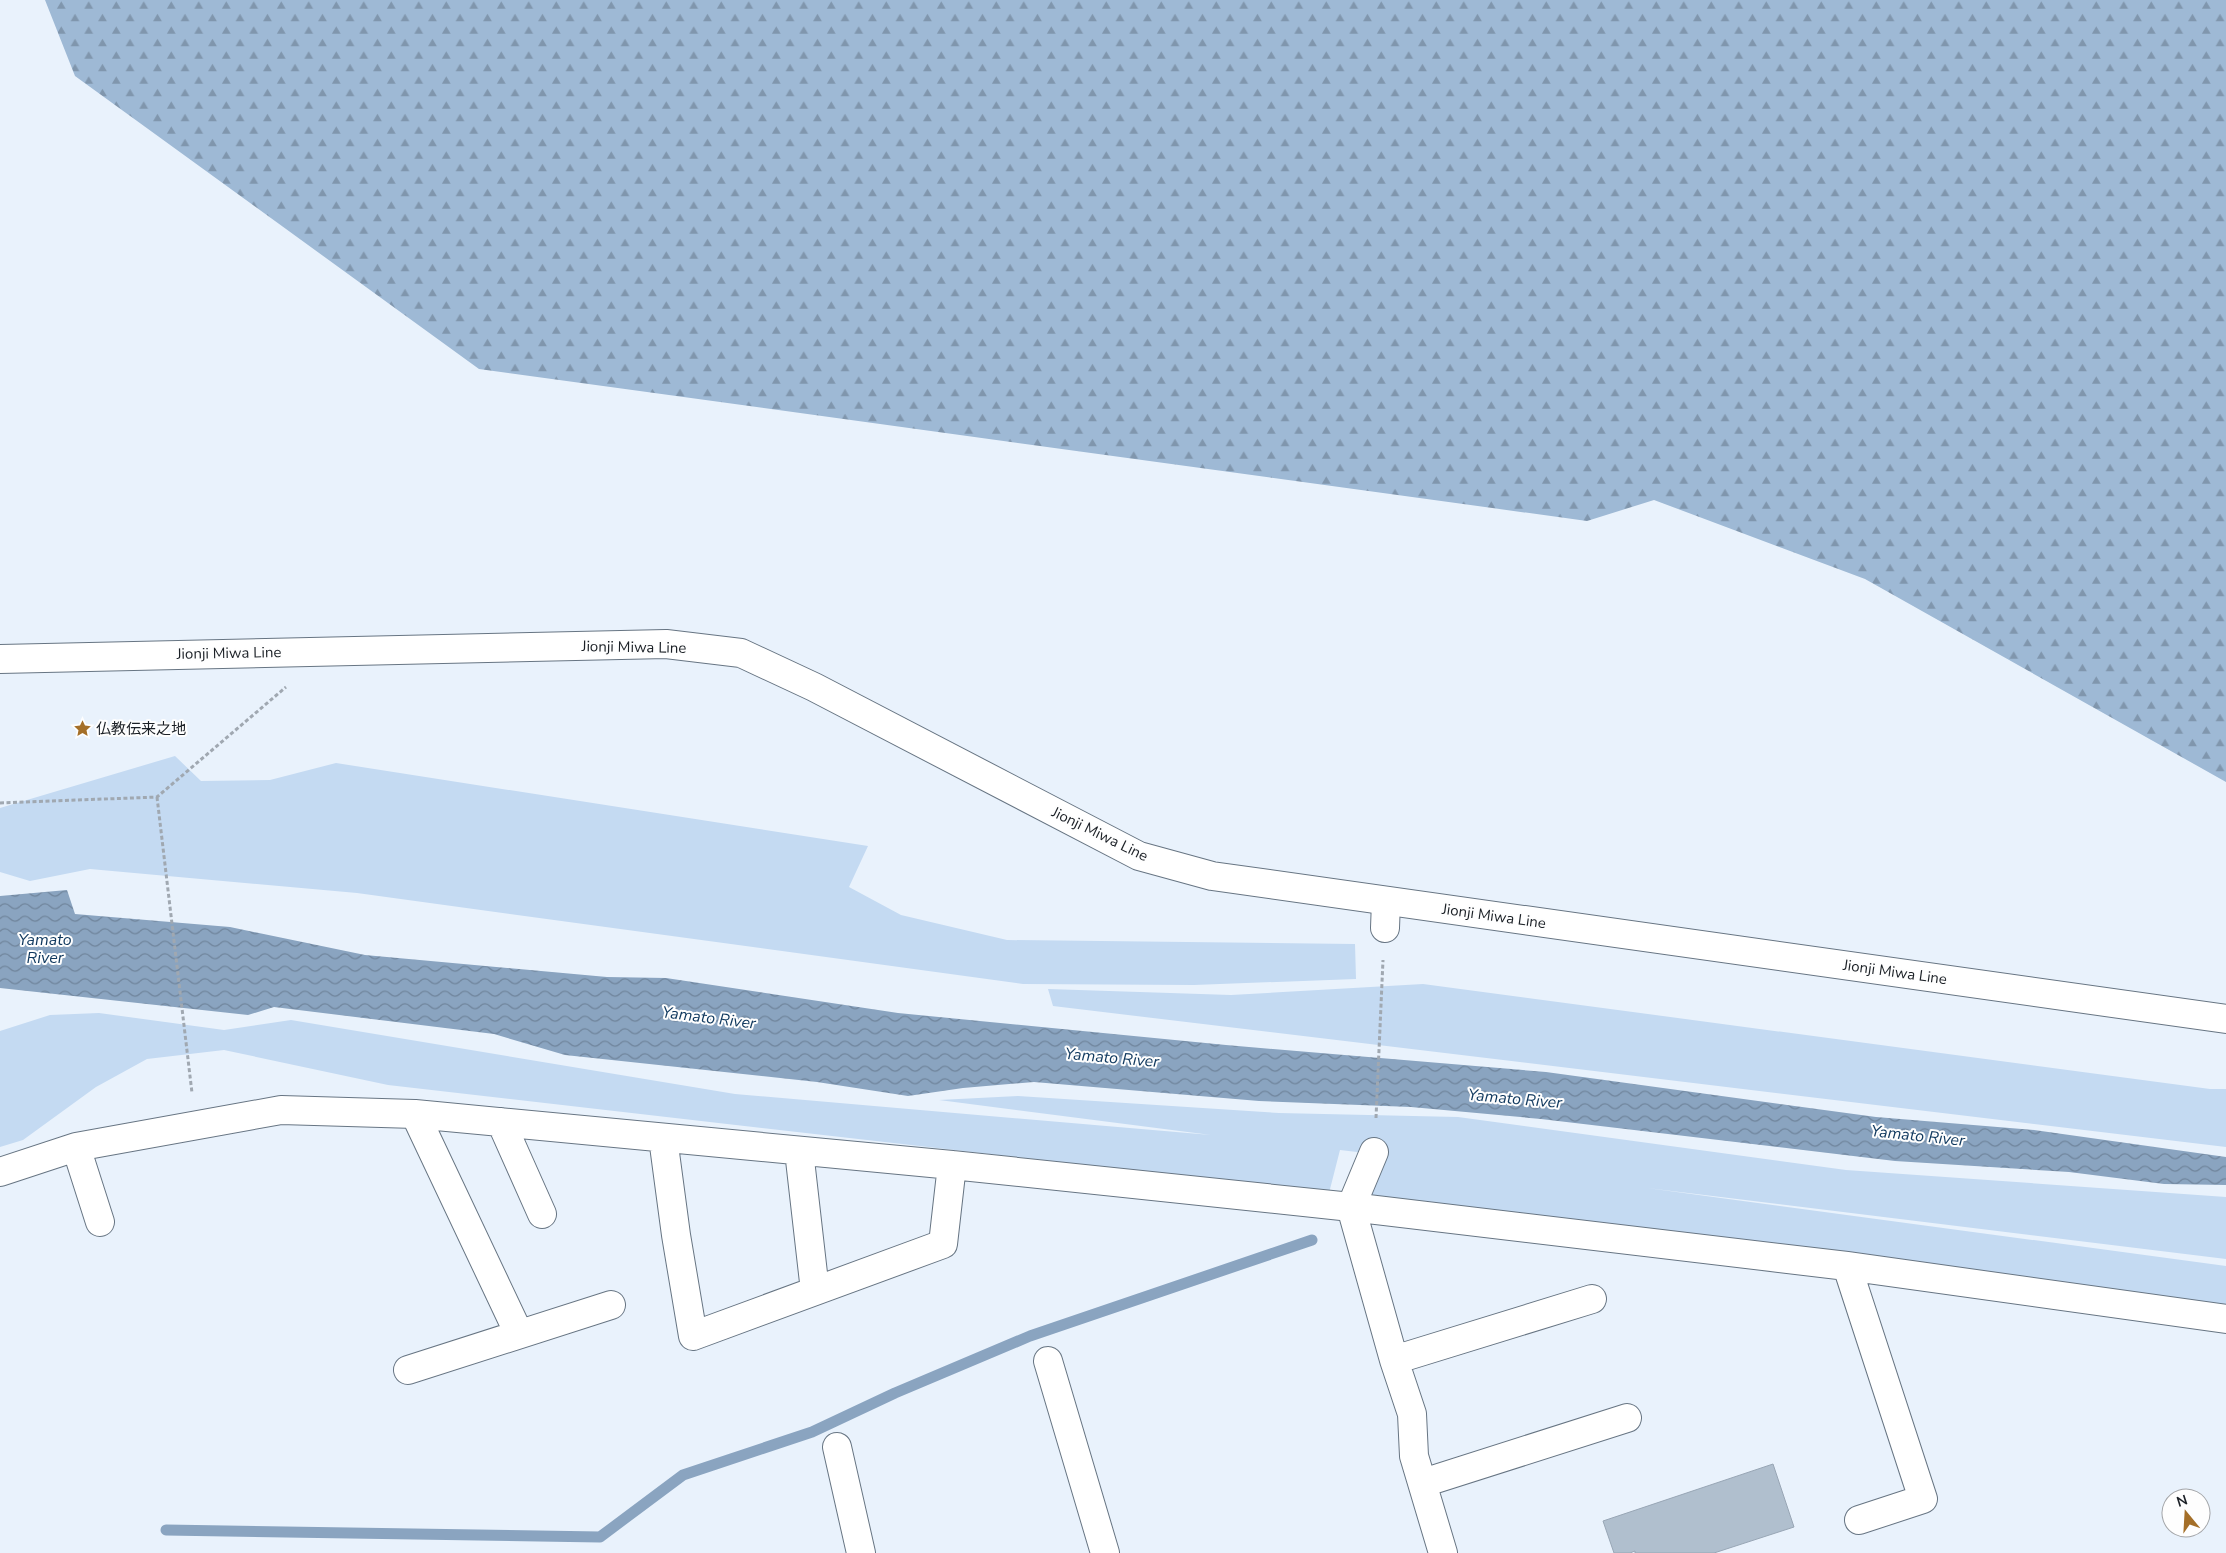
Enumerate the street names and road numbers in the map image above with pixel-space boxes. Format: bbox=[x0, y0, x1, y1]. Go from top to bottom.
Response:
street label: Jionji Miwa Line bbox=[580, 636, 687, 658]
street label: Jionji Miwa Line bbox=[175, 642, 282, 664]
street label: Jionji Miwa Line bbox=[1048, 802, 1151, 866]
street label: Jionji Miwa Line bbox=[1440, 899, 1547, 933]
street label: Jionji Miwa Line bbox=[1841, 955, 1948, 989]

